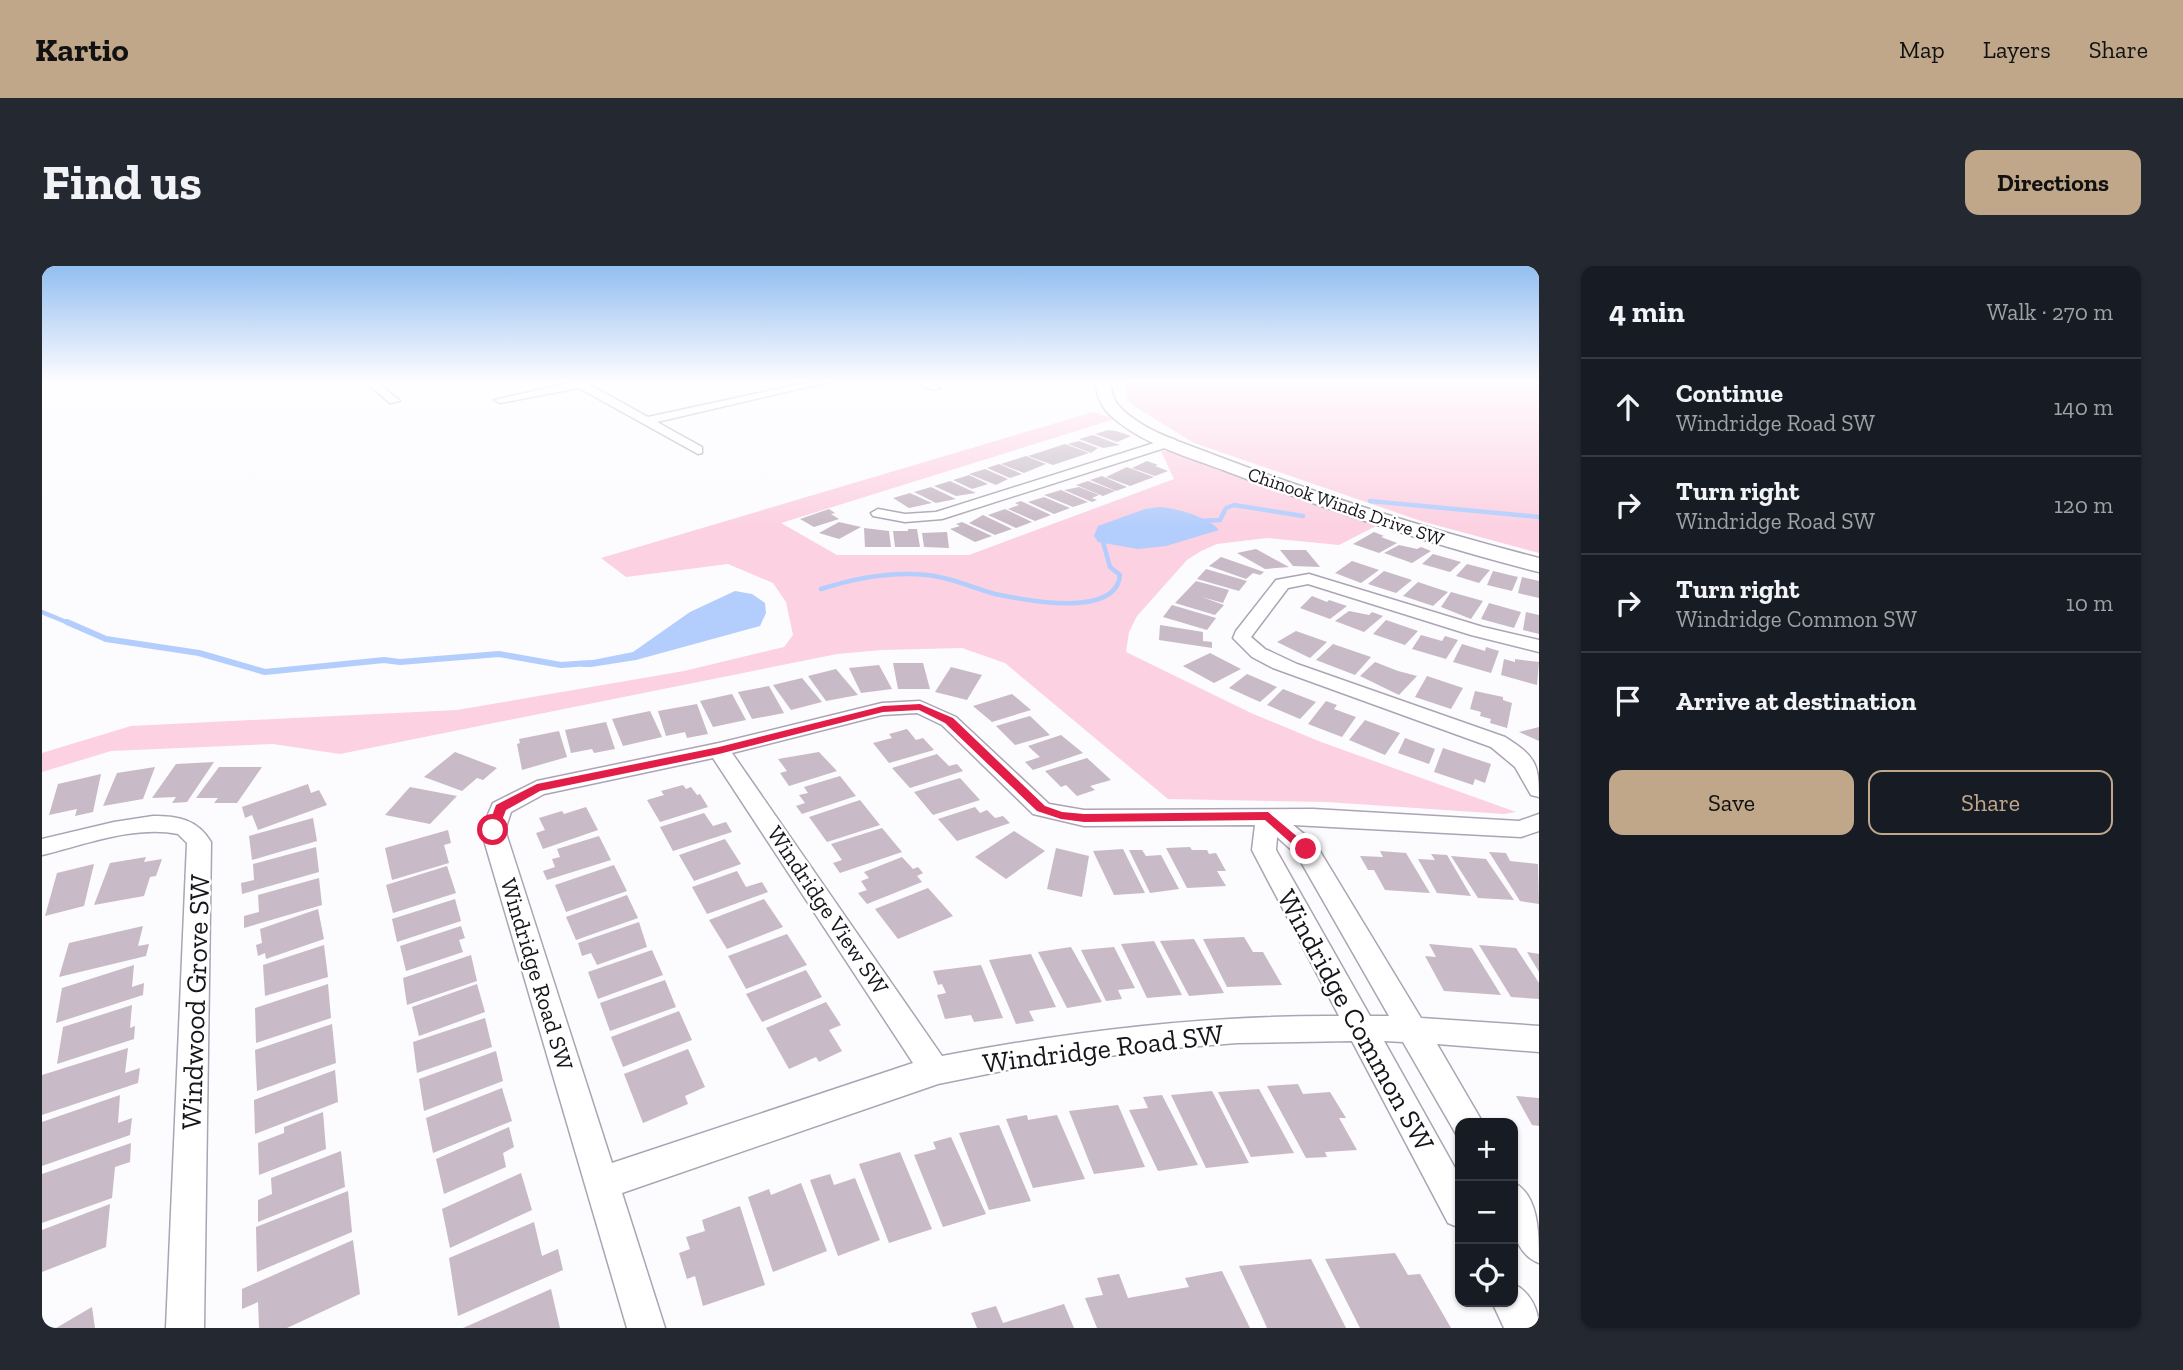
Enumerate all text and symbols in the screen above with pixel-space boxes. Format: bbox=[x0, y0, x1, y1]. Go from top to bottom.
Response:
text: Kartio bbox=[35, 30, 129, 69]
text: Map bbox=[1899, 35, 1945, 64]
text: Layers bbox=[1983, 35, 2051, 64]
text: Share bbox=[2089, 35, 2148, 64]
button: Directions bbox=[1965, 150, 2141, 215]
text: Find us bbox=[42, 153, 202, 212]
text: 4 min bbox=[1609, 294, 1685, 330]
text: Walk · 270 m bbox=[1987, 298, 2113, 326]
text: Continue bbox=[1676, 377, 1783, 409]
icon: ahead bbox=[1609, 388, 1647, 426]
text: 140 m bbox=[2053, 393, 2113, 421]
text: Windridge Road SW bbox=[1676, 409, 1875, 437]
street label: Chinook Winds Drive SW bbox=[1245, 462, 1447, 551]
text: Turn right bbox=[1676, 475, 1799, 507]
icon: right bbox=[1609, 486, 1647, 524]
text: 120 m bbox=[2054, 491, 2113, 519]
text: Windridge Road SW bbox=[1676, 507, 1875, 535]
text: Turn right bbox=[1676, 573, 1799, 605]
icon: right bbox=[1609, 584, 1647, 622]
text: 10 m bbox=[2066, 589, 2113, 617]
text: Windridge Common SW bbox=[1676, 605, 1917, 633]
icon: arrive bbox=[1609, 682, 1647, 720]
text: Arrive at destination bbox=[1676, 685, 1916, 717]
button: Save bbox=[1609, 770, 1854, 835]
button: Share bbox=[1868, 770, 2113, 835]
route start bbox=[477, 814, 508, 845]
street label: Windridge View SW bbox=[761, 820, 895, 1000]
route end bbox=[1290, 833, 1321, 864]
street label: Windwood Grove SW bbox=[175, 873, 216, 1130]
street label: Windridge Road SW bbox=[495, 875, 580, 1074]
street label: Windridge Common SW bbox=[1270, 884, 1441, 1157]
street label: Windridge Road SW bbox=[981, 1017, 1226, 1080]
map controls bbox=[1455, 1118, 1518, 1307]
button: + bbox=[1455, 1118, 1518, 1181]
button: − bbox=[1455, 1181, 1518, 1244]
button: locate bbox=[1455, 1244, 1518, 1307]

